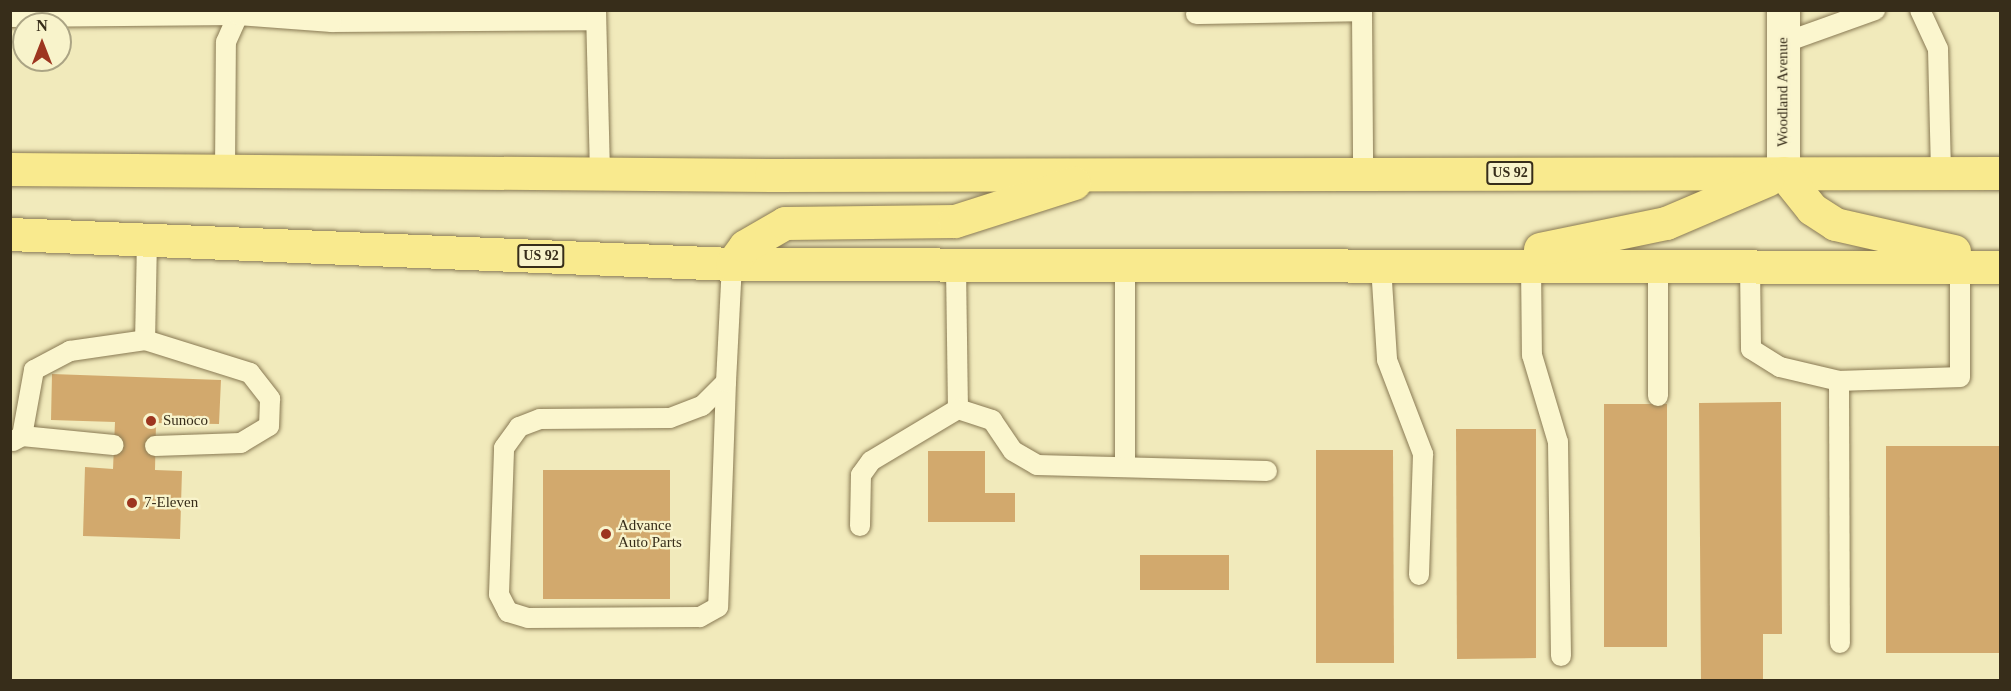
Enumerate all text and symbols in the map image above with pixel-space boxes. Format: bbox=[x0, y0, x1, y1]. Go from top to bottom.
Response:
north arrow bbox=[12, 12, 72, 72]
text: N bbox=[36, 17, 48, 34]
street label: Woodland Avenue bbox=[1774, 37, 1792, 147]
road number: US 92 bbox=[1486, 162, 1534, 184]
road number: US 92 bbox=[517, 245, 565, 267]
place label: Sunoco bbox=[163, 412, 208, 430]
marker: Sunoco bbox=[144, 414, 158, 428]
place label: 7-Eleven bbox=[144, 494, 198, 512]
marker: 7-Eleven bbox=[125, 496, 139, 510]
place label: Advance Auto Parts bbox=[618, 516, 682, 551]
marker: Advance Auto Parts bbox=[599, 527, 613, 541]

